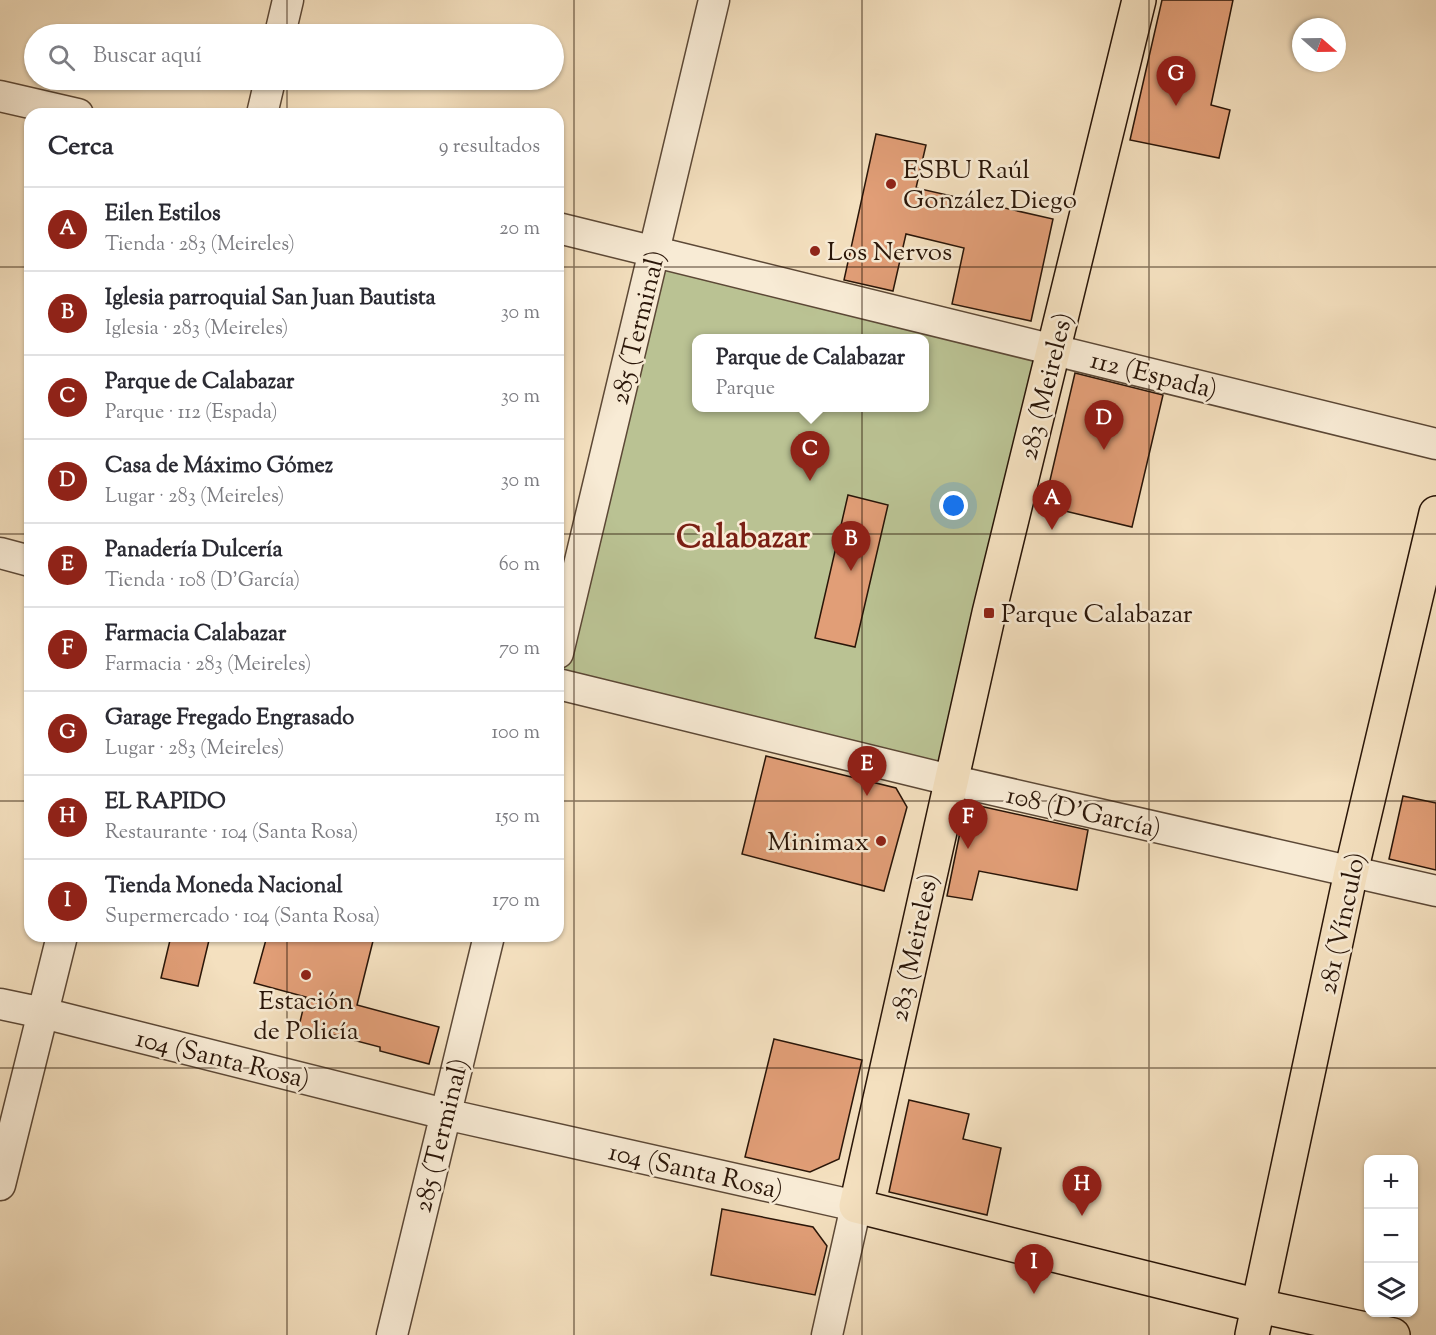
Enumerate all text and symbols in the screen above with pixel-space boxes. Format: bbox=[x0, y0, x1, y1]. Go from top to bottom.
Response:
north arrow bbox=[1292, 18, 1346, 72]
search box bbox=[24, 24, 564, 90]
icon: search bbox=[45, 41, 78, 74]
text: Buscar aquí bbox=[93, 41, 202, 73]
pin: G bbox=[1156, 57, 1196, 106]
text: Cerca bbox=[48, 129, 114, 166]
text: 9 resultados bbox=[439, 133, 540, 162]
place label: ESBU Raúl González Diego bbox=[903, 153, 1077, 220]
marker: ESBU Raúl González Diego bbox=[884, 177, 898, 191]
text: Eilen Estilos bbox=[105, 199, 221, 231]
text: A bbox=[59, 215, 76, 244]
text: 20 m bbox=[499, 215, 540, 244]
text: Tienda · 283 (Meireles) bbox=[105, 231, 295, 260]
place label: Los Nervos bbox=[827, 235, 952, 272]
marker: Los Nervos bbox=[808, 244, 822, 258]
street label: 285 (Terminal) bbox=[602, 247, 676, 409]
text: Iglesia parroquial San Juan Bautista bbox=[105, 283, 436, 315]
text: B bbox=[61, 299, 74, 328]
text: 30 m bbox=[501, 299, 540, 328]
street label: 283 (Meireles) bbox=[1011, 309, 1084, 464]
text: Iglesia · 283 (Meireles) bbox=[105, 315, 288, 344]
popup bbox=[692, 334, 929, 412]
text: Parque de Calabazar bbox=[716, 343, 905, 375]
street label: 112 (Espada) bbox=[1086, 343, 1221, 410]
text: Parque de Calabazar bbox=[105, 367, 294, 399]
text: Parque bbox=[716, 375, 775, 404]
text: C bbox=[59, 383, 76, 412]
text: 30 m bbox=[501, 383, 540, 412]
text: Parque · 112 (Espada) bbox=[105, 399, 278, 428]
pin: D bbox=[1084, 400, 1124, 450]
pin: C bbox=[790, 432, 830, 481]
text: Casa de Máximo Gómez bbox=[105, 451, 333, 483]
text: D bbox=[60, 467, 75, 496]
text: 30 m bbox=[501, 467, 540, 496]
pin: A bbox=[1032, 480, 1072, 530]
text: Lugar · 283 (Meireles) bbox=[105, 483, 284, 512]
your location bbox=[939, 491, 968, 520]
district label: Calabazar bbox=[676, 516, 811, 562]
pin: B bbox=[832, 522, 870, 571]
text: Panadería Dulcería bbox=[105, 535, 283, 567]
text: E bbox=[61, 551, 74, 580]
text: 60 m bbox=[499, 551, 540, 580]
text: Tienda · 108 (D'García) bbox=[105, 567, 300, 596]
place label: Parque Calabazar bbox=[1001, 597, 1193, 634]
marker: Parque Calabazar bbox=[982, 606, 996, 620]
text: Farmacia Calabazar bbox=[105, 619, 286, 651]
text: F bbox=[62, 635, 73, 664]
text: 70 m bbox=[499, 635, 540, 664]
text: Farmacia · 283 (Meireles) bbox=[105, 651, 311, 680]
text: Garage Fregado Engrasado bbox=[105, 703, 354, 735]
text: G bbox=[59, 719, 76, 748]
text: 100 m bbox=[491, 719, 540, 748]
text: Lugar · 283 (Meireles) bbox=[105, 735, 284, 764]
pin: E bbox=[848, 746, 886, 796]
street label: 108 (D'García) bbox=[1002, 778, 1164, 849]
text: EL RAPIDO bbox=[105, 787, 226, 819]
pin: F bbox=[948, 800, 988, 849]
text: H bbox=[60, 803, 75, 832]
text: 150 m bbox=[495, 803, 540, 832]
text: Restaurante · 104 (Santa Rosa) bbox=[105, 819, 358, 848]
place label: Minimax bbox=[767, 825, 869, 862]
marker: Minimax bbox=[874, 834, 888, 848]
street label: 281 (Vínculo) bbox=[1310, 849, 1376, 998]
street label: 283 (Meireles) bbox=[882, 870, 949, 1025]
text: Tienda Moneda Nacional bbox=[105, 871, 343, 903]
text: I bbox=[64, 887, 71, 916]
text: 170 m bbox=[492, 887, 540, 916]
text: Supermercado · 104 (Santa Rosa) bbox=[105, 903, 380, 932]
marker: Estación de Policía bbox=[299, 968, 313, 982]
place label: Estación de Policía bbox=[253, 984, 359, 1051]
street label: 104 (Santa Rosa) bbox=[132, 1021, 313, 1100]
street label: 285 (Terminal) bbox=[405, 1055, 479, 1217]
street label: 104 (Santa Rosa) bbox=[605, 1134, 786, 1210]
map controls bbox=[1364, 1155, 1418, 1317]
button: + bbox=[1364, 1155, 1418, 1209]
pin: H bbox=[1062, 1166, 1102, 1216]
button: − bbox=[1364, 1209, 1418, 1263]
pin: I bbox=[1014, 1244, 1054, 1294]
button: layers bbox=[1364, 1263, 1418, 1317]

